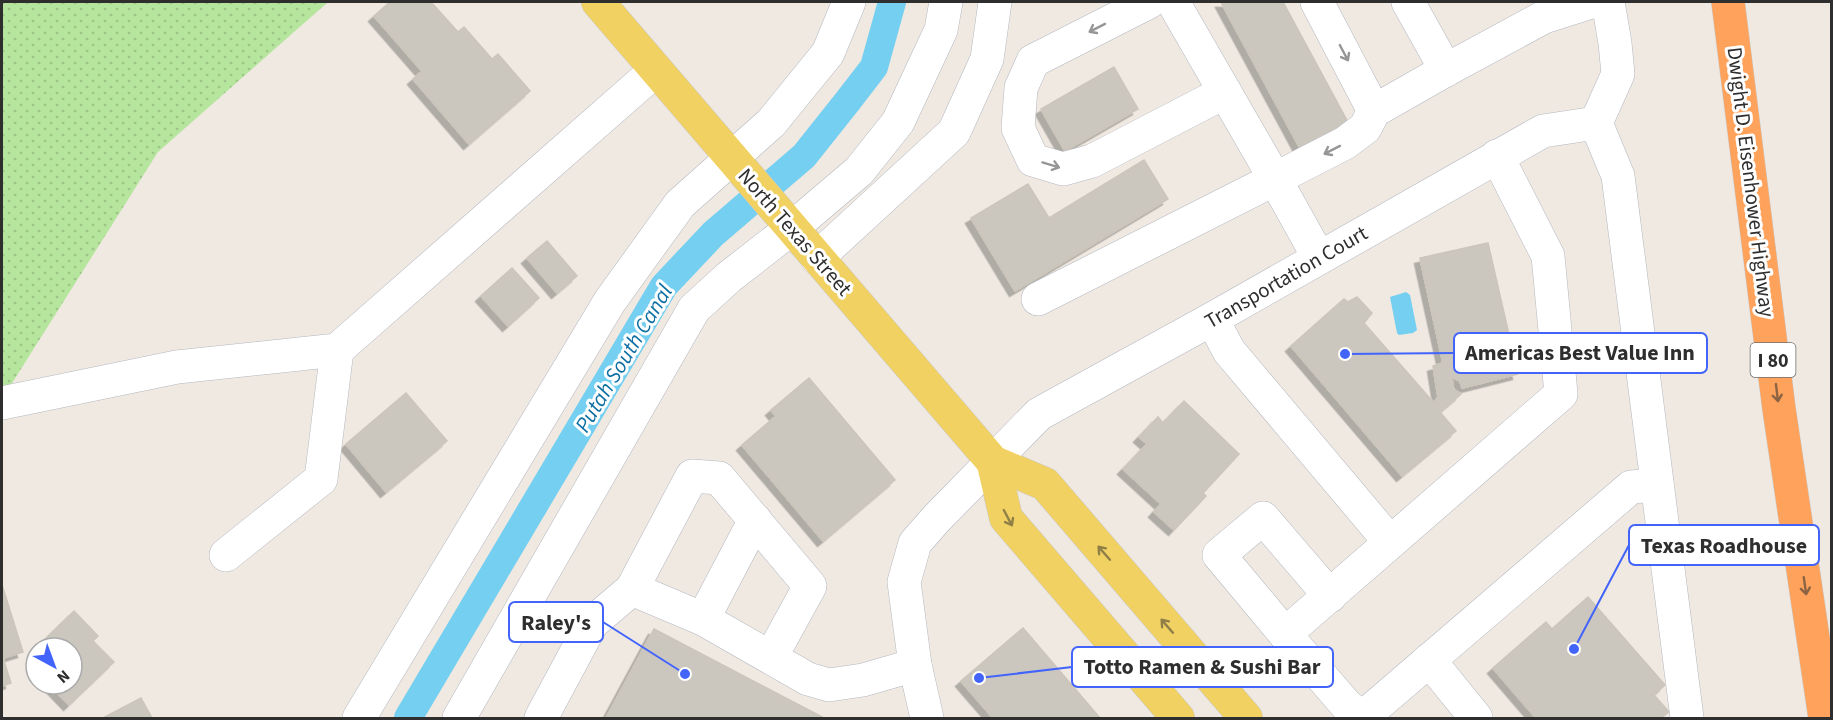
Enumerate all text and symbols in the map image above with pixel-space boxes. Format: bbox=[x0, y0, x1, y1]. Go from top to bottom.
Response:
one-way arrow bbox=[1088, 23, 1106, 35]
one-way arrow bbox=[1339, 44, 1350, 62]
street label: Dwight D. Eisenhower Highway bbox=[1720, 45, 1782, 319]
one-way arrow bbox=[1324, 144, 1342, 156]
one-way arrow bbox=[1041, 160, 1060, 171]
street label: North Texas Street bbox=[731, 162, 859, 302]
street label: Transportation Court bbox=[1199, 218, 1373, 336]
water label: Putah South Canal bbox=[567, 278, 681, 439]
callout: Americas Best Value Inn bbox=[1454, 333, 1707, 373]
text: Americas Best Value Inn bbox=[1464, 337, 1695, 369]
road number: I 80 bbox=[1750, 343, 1796, 377]
one-way arrow bbox=[1772, 383, 1783, 402]
one-way arrow bbox=[1003, 509, 1015, 527]
callout: Texas Roadhouse bbox=[1629, 525, 1819, 565]
text: Texas Roadhouse bbox=[1641, 530, 1807, 562]
one-way arrow bbox=[1097, 546, 1111, 561]
one-way arrow bbox=[1800, 576, 1811, 595]
callout: Raley's bbox=[509, 602, 603, 642]
text: Raley's bbox=[521, 607, 591, 639]
one-way arrow bbox=[1160, 619, 1174, 634]
north arrow bbox=[24, 636, 84, 696]
callout: Totto Ramen & Sushi Bar bbox=[1072, 647, 1333, 687]
text: Totto Ramen & Sushi Bar bbox=[1083, 651, 1321, 683]
text: N bbox=[52, 665, 74, 688]

